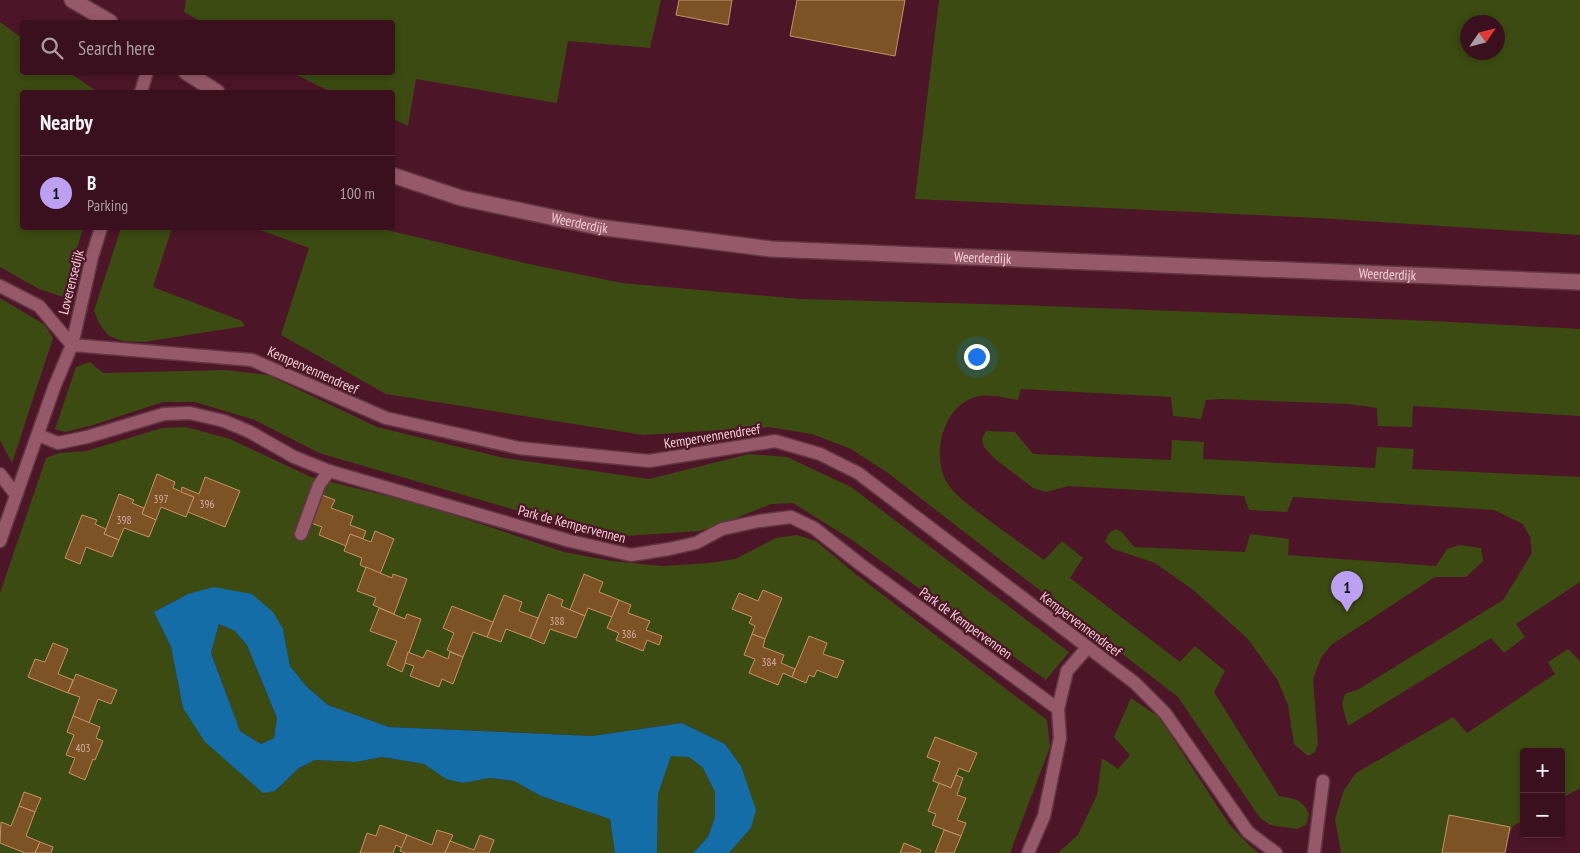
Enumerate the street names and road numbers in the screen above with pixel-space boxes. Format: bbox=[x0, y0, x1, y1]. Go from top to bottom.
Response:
street label: Weerderdijk bbox=[550, 208, 610, 237]
street label: Loverensedijk bbox=[54, 247, 88, 316]
street label: Weerderdijk bbox=[954, 247, 1012, 268]
street label: Weerderdijk bbox=[1358, 264, 1417, 284]
street label: Kempervennendreef bbox=[265, 342, 361, 398]
street label: Kempervennendreef bbox=[663, 419, 762, 453]
street label: Park de Kempervennen bbox=[516, 501, 628, 547]
street label: Park de Kempervennen bbox=[916, 583, 1016, 663]
street label: Kempervennendreef bbox=[1037, 588, 1126, 661]

